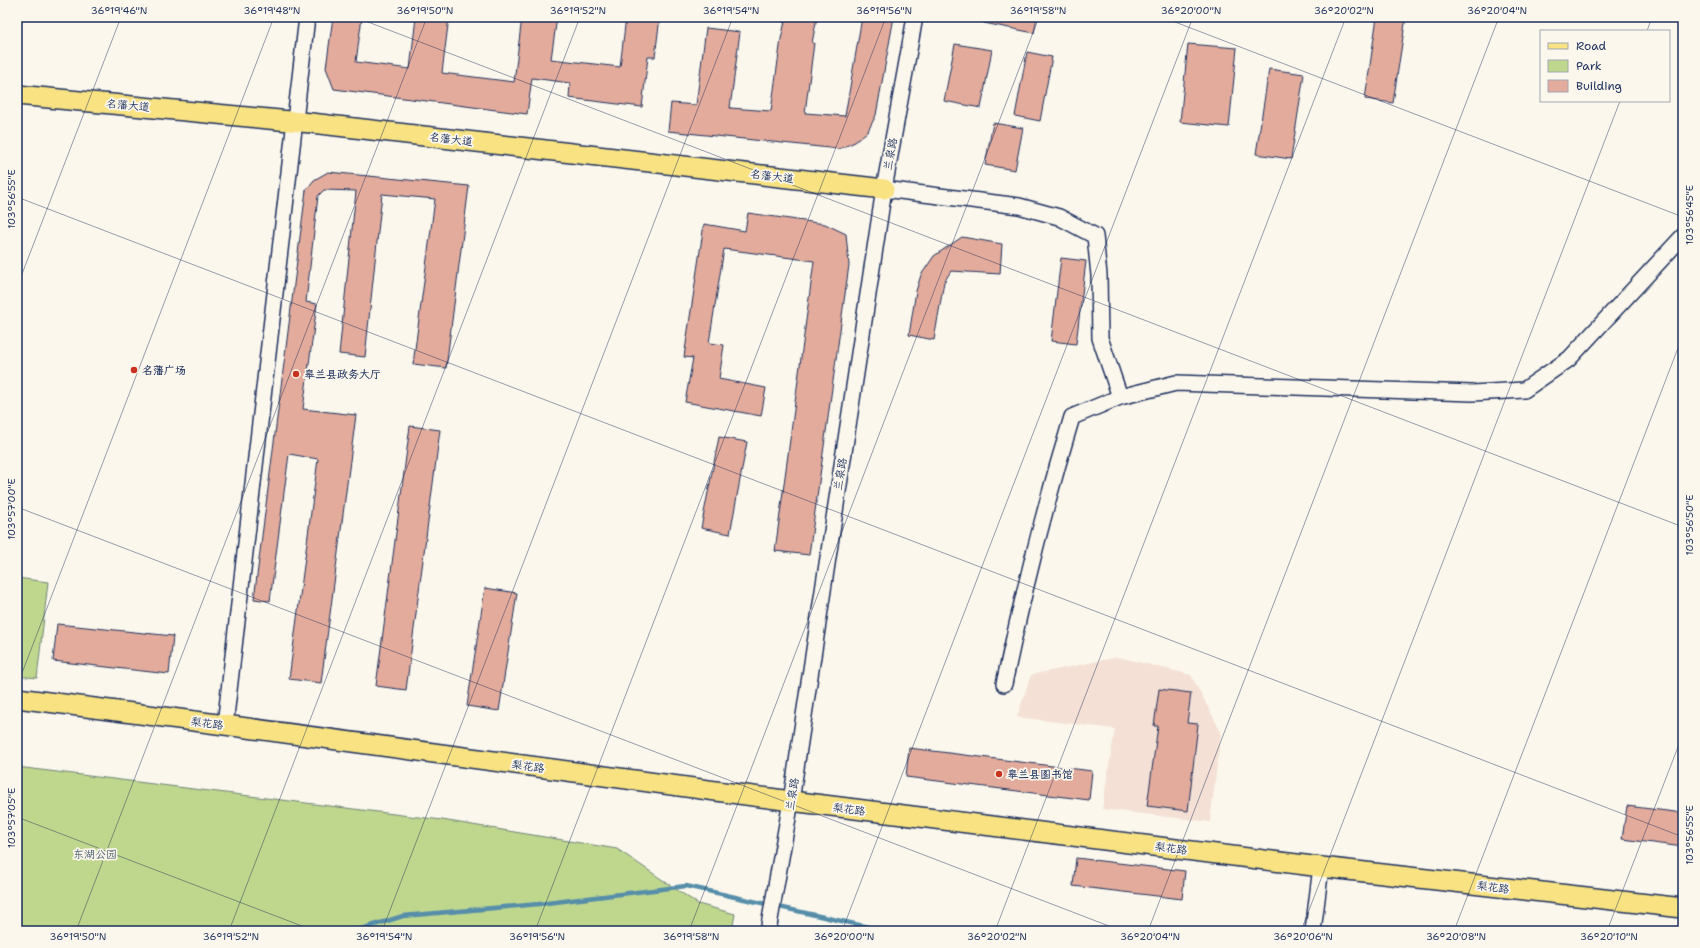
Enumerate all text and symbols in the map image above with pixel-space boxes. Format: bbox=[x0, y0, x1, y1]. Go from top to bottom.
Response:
text: 36°19'46"N bbox=[91, 4, 147, 17]
text: 36°19'48"N bbox=[243, 4, 301, 17]
text: 36°19'50"N bbox=[397, 4, 453, 17]
text: 36°19'52"N bbox=[550, 4, 606, 17]
text: 36°19'54"N bbox=[703, 4, 759, 17]
text: 36°19'56"N bbox=[856, 4, 912, 17]
text: 36°19'58"N bbox=[1010, 4, 1066, 17]
text: 36°20'00"N bbox=[1161, 4, 1221, 17]
text: 36°20'02"N bbox=[1314, 4, 1374, 17]
text: 36°20'04"N bbox=[1467, 4, 1527, 17]
legend bbox=[1540, 30, 1670, 102]
text: Road bbox=[1576, 38, 1607, 54]
text: Park bbox=[1576, 58, 1602, 74]
text: Building bbox=[1576, 78, 1622, 94]
street label: 名藩大道 bbox=[105, 96, 151, 115]
street label: 名藩大道 bbox=[428, 129, 474, 150]
street label: 兰泉路 bbox=[880, 137, 901, 172]
street label: 名藩大道 bbox=[749, 166, 795, 187]
text: 103°56'55"E bbox=[5, 169, 18, 229]
text: 103°56'45"E bbox=[1683, 185, 1696, 245]
place label: 名藩广场 bbox=[142, 363, 186, 378]
marker: 名藩广场 bbox=[129, 365, 139, 375]
place label: 皋兰县政务大厅 bbox=[304, 367, 381, 382]
marker: 皋兰县政务大厅 bbox=[291, 369, 301, 379]
street label: 兰泉路 bbox=[831, 457, 850, 492]
text: 103°57'00"E bbox=[5, 478, 18, 540]
text: 103°56'50"E bbox=[1683, 495, 1696, 555]
street label: 梨花路 bbox=[190, 714, 224, 733]
street label: 梨花路 bbox=[511, 757, 545, 776]
place label: 皋兰县图书馆 bbox=[1007, 767, 1073, 782]
marker: 皋兰县图书馆 bbox=[994, 769, 1004, 779]
street label: 兰泉路 bbox=[783, 777, 802, 812]
text: 103°57'05"E bbox=[5, 788, 18, 848]
street label: 梨花路 bbox=[832, 800, 866, 819]
text: 103°56'55"E bbox=[1683, 805, 1696, 865]
street label: 梨花路 bbox=[1154, 839, 1188, 858]
park label: 东湖公园 bbox=[73, 847, 117, 862]
street label: 梨花路 bbox=[1476, 878, 1510, 897]
text: 36°19'50"N bbox=[50, 930, 106, 943]
text: 36°19'52"N bbox=[203, 930, 259, 943]
text: 36°19'54"N bbox=[356, 930, 412, 943]
text: 36°19'56"N bbox=[509, 930, 565, 943]
text: 36°19'58"N bbox=[663, 930, 719, 943]
text: 36°20'00"N bbox=[814, 930, 874, 943]
text: 36°20'02"N bbox=[967, 930, 1027, 943]
text: 36°20'04"N bbox=[1120, 930, 1180, 943]
text: 36°20'06"N bbox=[1273, 930, 1333, 943]
text: 36°20'08"N bbox=[1426, 930, 1486, 943]
text: 36°20'10"N bbox=[1580, 930, 1638, 943]

